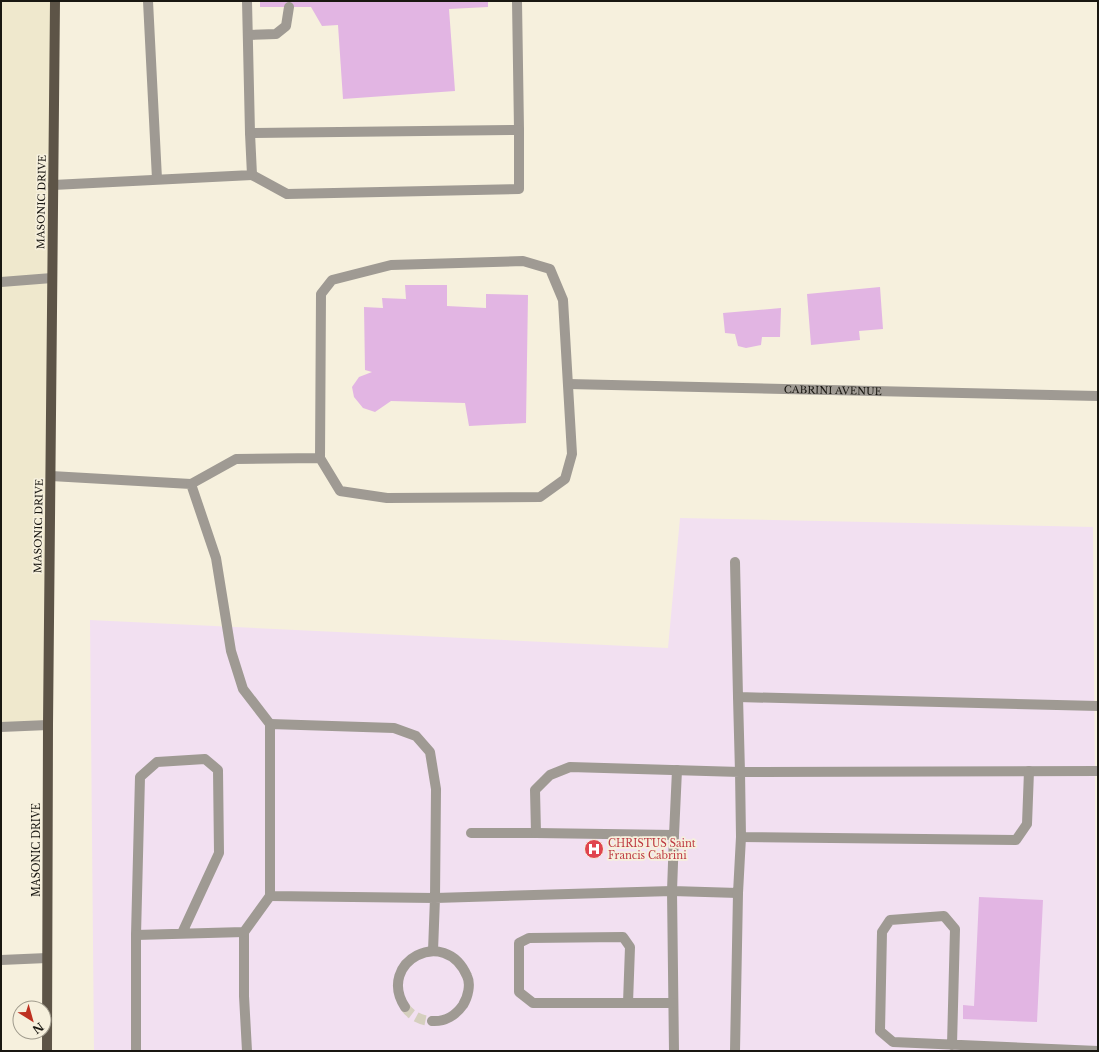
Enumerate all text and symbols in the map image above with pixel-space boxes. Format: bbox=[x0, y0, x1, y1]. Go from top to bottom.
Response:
street label: MASONIC DRIVE bbox=[34, 155, 49, 249]
street label: CABRINI AVENUE bbox=[784, 383, 882, 398]
street label: MASONIC DRIVE bbox=[31, 479, 46, 573]
street label: MASONIC DRIVE bbox=[30, 803, 43, 897]
place label: CHRISTUS Saint Francis Cabrini bbox=[608, 837, 696, 862]
hospital icon: CHRISTUS Saint Francis Cabrini bbox=[583, 838, 605, 860]
north arrow bbox=[12, 1000, 52, 1040]
text: N bbox=[29, 1019, 46, 1037]

